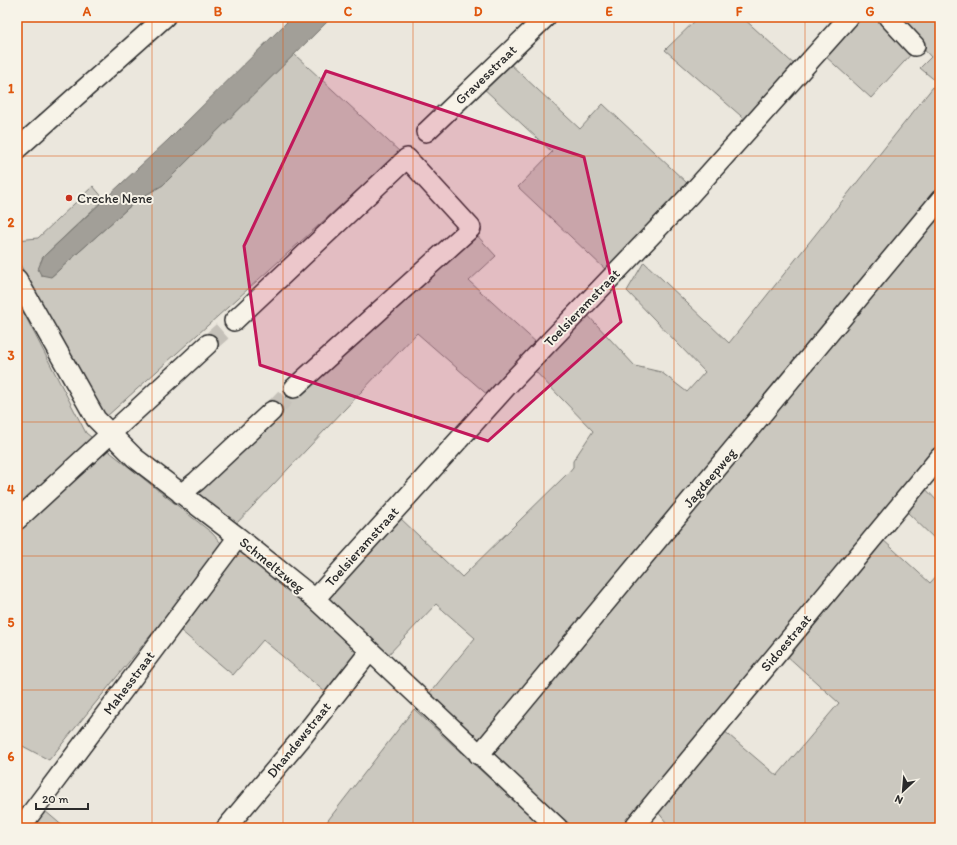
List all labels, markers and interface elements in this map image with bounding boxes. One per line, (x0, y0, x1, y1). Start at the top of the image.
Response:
text: A (82, 4, 92, 19)
text: B (214, 4, 223, 19)
text: C (344, 4, 353, 19)
text: D (474, 4, 483, 19)
text: E (605, 4, 613, 19)
text: F (736, 4, 743, 19)
text: G (866, 4, 875, 19)
street label: Gravesstraat (452, 42, 520, 108)
text: 1 (8, 81, 14, 96)
place label: Creche Nene (77, 190, 153, 207)
marker: Creche Nene (64, 193, 74, 203)
text: 2 (8, 215, 15, 230)
street label: Toelsieramstraat (541, 265, 623, 351)
text: 3 (7, 348, 15, 363)
street label: Jagdeepweg (680, 444, 740, 511)
text: 4 (7, 482, 15, 497)
street label: Toelsieramstraat (322, 503, 402, 591)
street label: Schmeltzweg (236, 534, 309, 597)
street label: Sidoestraat (757, 611, 815, 675)
text: 5 (8, 615, 15, 630)
street label: Mahesstraat (100, 648, 158, 718)
street label: Dhandewstraat (263, 699, 335, 781)
text: 6 (8, 749, 15, 764)
north arrow (883, 771, 923, 811)
scale bar (36, 785, 88, 811)
text: 20 m (42, 792, 69, 806)
text: N (893, 792, 905, 807)

